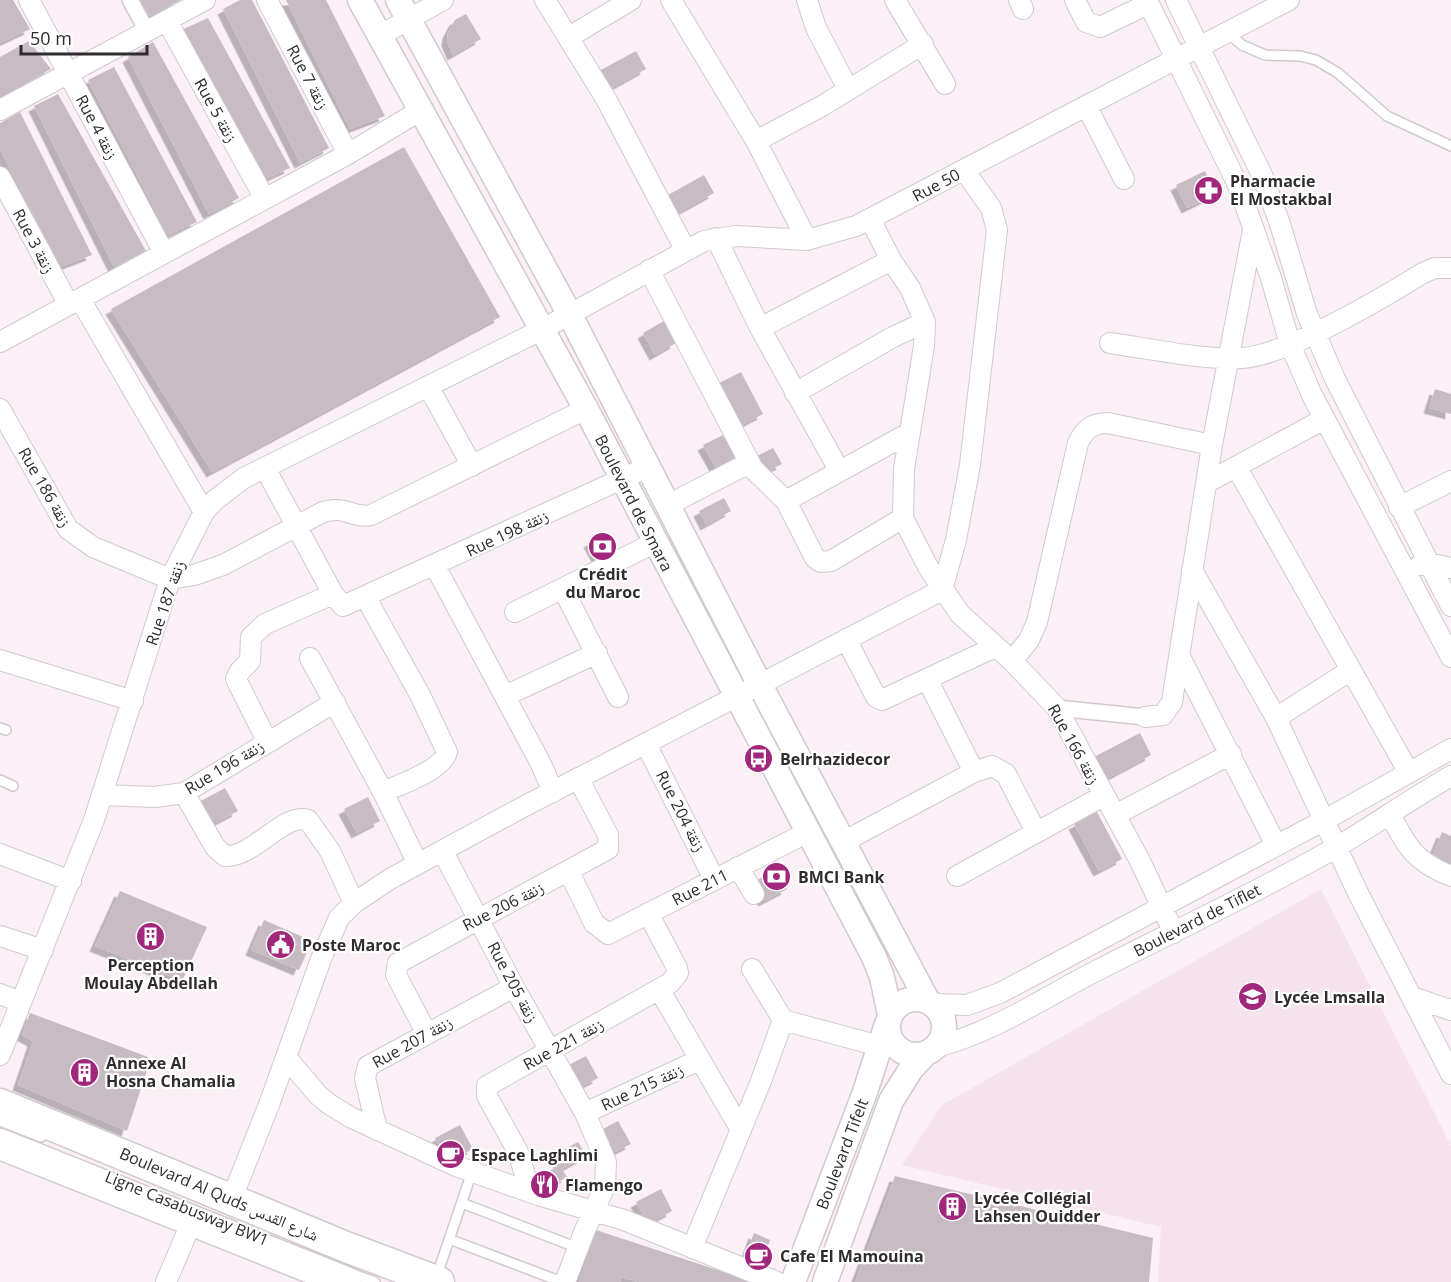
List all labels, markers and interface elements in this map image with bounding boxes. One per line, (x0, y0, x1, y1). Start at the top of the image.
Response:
scale bar (21, 18, 147, 56)
text: 50 m (30, 26, 72, 50)
street label: Rue 7 زنقة (282, 41, 334, 113)
street label: Rue 5 زنقة (189, 74, 243, 146)
street label: Rue 4 زنقة (71, 91, 123, 163)
street label: Rue 50 (908, 163, 964, 207)
place label: Pharmacie El Mostakbal (1230, 170, 1332, 210)
pharmacy icon: Pharmacie El Mostakbal (1193, 174, 1225, 206)
street label: Rue 3 زنقة (8, 205, 60, 277)
street label: Boulevard de Smara (590, 431, 678, 575)
street label: Rue 186 زنقة (13, 443, 77, 531)
street label: Rue 198 زنقة (462, 504, 552, 562)
bank icon: Crédit du Maroc (587, 530, 619, 562)
street label: Rue 187 زنقة (140, 558, 190, 648)
place label: Crédit du Maroc (566, 563, 640, 603)
street label: Rue 166 زنقة (1043, 700, 1105, 788)
street label: Rue 196 زنقة (180, 735, 268, 799)
bus stop icon: Belrhazidecor (743, 743, 775, 775)
place label: Belrhazidecor (780, 748, 890, 770)
street label: Rue 204 زنقة (651, 767, 711, 855)
bank icon: BMCI Bank (761, 861, 793, 893)
street label: Rue 211 (668, 864, 732, 910)
place label: BMCI Bank (798, 866, 884, 888)
street label: Rue 206 زنقة (459, 876, 547, 936)
street label: Boulevard de Tiflet (1130, 878, 1265, 962)
building icon: Perception Moulay Abdellah (135, 921, 167, 953)
public building icon: Poste Maroc (265, 929, 297, 961)
place label: Poste Maroc (302, 934, 401, 956)
street label: Rue 205 زنقة (483, 938, 543, 1026)
place label: Perception Moulay Abdellah (84, 954, 218, 994)
school or university icon: Lycée Lmsalla (1237, 981, 1269, 1013)
place label: Lycée Lmsalla (1274, 986, 1385, 1008)
street label: Rue 207 زنقة (368, 1011, 456, 1073)
street label: Rue 221 زنقة (519, 1013, 607, 1075)
place label: Annexe Al Hosna Chamalia (106, 1052, 236, 1092)
building icon: Annexe Al Hosna Chamalia (69, 1056, 101, 1088)
street label: Rue 215 زنقة (597, 1058, 687, 1116)
street label: Boulevard Tifelt (811, 1095, 873, 1213)
cafe icon: Espace Laghlimi (434, 1139, 466, 1171)
street label: Boulevard Al Quds شارع القدس (116, 1142, 322, 1246)
place label: Espace Laghlimi (471, 1144, 598, 1166)
street label: Ligne Casabusway BW1 (102, 1165, 272, 1251)
restaurant icon: Flamengo (528, 1169, 560, 1201)
place label: Flamengo (565, 1174, 643, 1196)
place label: Lycée Collégial Lahsen Ouidder (974, 1187, 1100, 1227)
building icon: Lycée Collégial Lahsen Ouidder (937, 1191, 969, 1223)
cafe icon: Cafe El Mamouina (743, 1240, 775, 1272)
place label: Cafe El Mamouina (780, 1245, 924, 1267)

